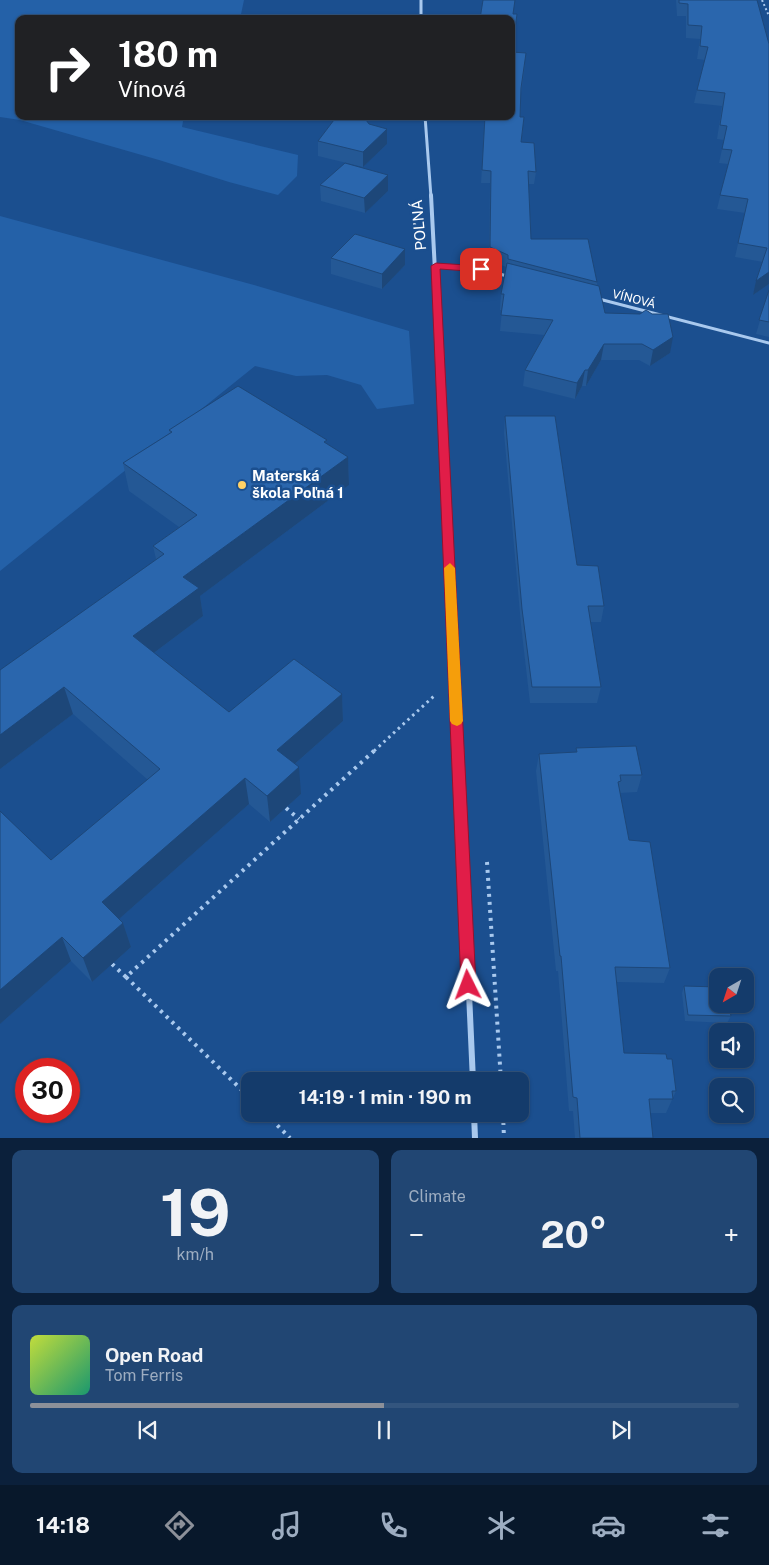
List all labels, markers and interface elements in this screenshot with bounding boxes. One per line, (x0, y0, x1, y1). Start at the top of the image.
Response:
text: 180 m (118, 34, 218, 75)
icon: right (35, 35, 100, 100)
text: Vínová (118, 76, 186, 102)
street label: POĽNÁ (408, 198, 429, 251)
pin (460, 248, 502, 290)
icon: arrive (467, 255, 495, 283)
street label: VÍNOVÁ (611, 287, 658, 311)
place label: Materská škola Poľná 1 (252, 467, 344, 501)
marker: Materská škola Poľná 1 (236, 479, 248, 491)
position arrow (441, 958, 493, 1010)
north arrow (709, 968, 754, 1012)
map controls (709, 968, 754, 1123)
button: sound (709, 1023, 754, 1068)
speed limit sign: 30 (15, 1058, 80, 1123)
button: search (709, 1078, 754, 1123)
text: 14:19 · 1 min · 190 m (298, 1086, 472, 1108)
text: 19 (160, 1174, 231, 1251)
text: Climate (409, 1187, 466, 1206)
text: 20° (540, 1212, 607, 1257)
text: − (409, 1218, 424, 1251)
text: + (723, 1218, 739, 1251)
text: km/h (176, 1245, 214, 1264)
text: Open Road (105, 1344, 203, 1366)
text: Tom Ferris (105, 1366, 183, 1385)
icon: previous (134, 1416, 162, 1444)
icon: pause (370, 1416, 398, 1444)
icon: next (607, 1416, 635, 1444)
icon: directions (162, 1508, 197, 1543)
icon: music (269, 1508, 304, 1543)
icon: phone (376, 1508, 411, 1543)
icon: climate (484, 1508, 519, 1543)
icon: car (591, 1508, 626, 1543)
icon: filters (698, 1508, 733, 1543)
text: 14:18 (36, 1512, 90, 1538)

